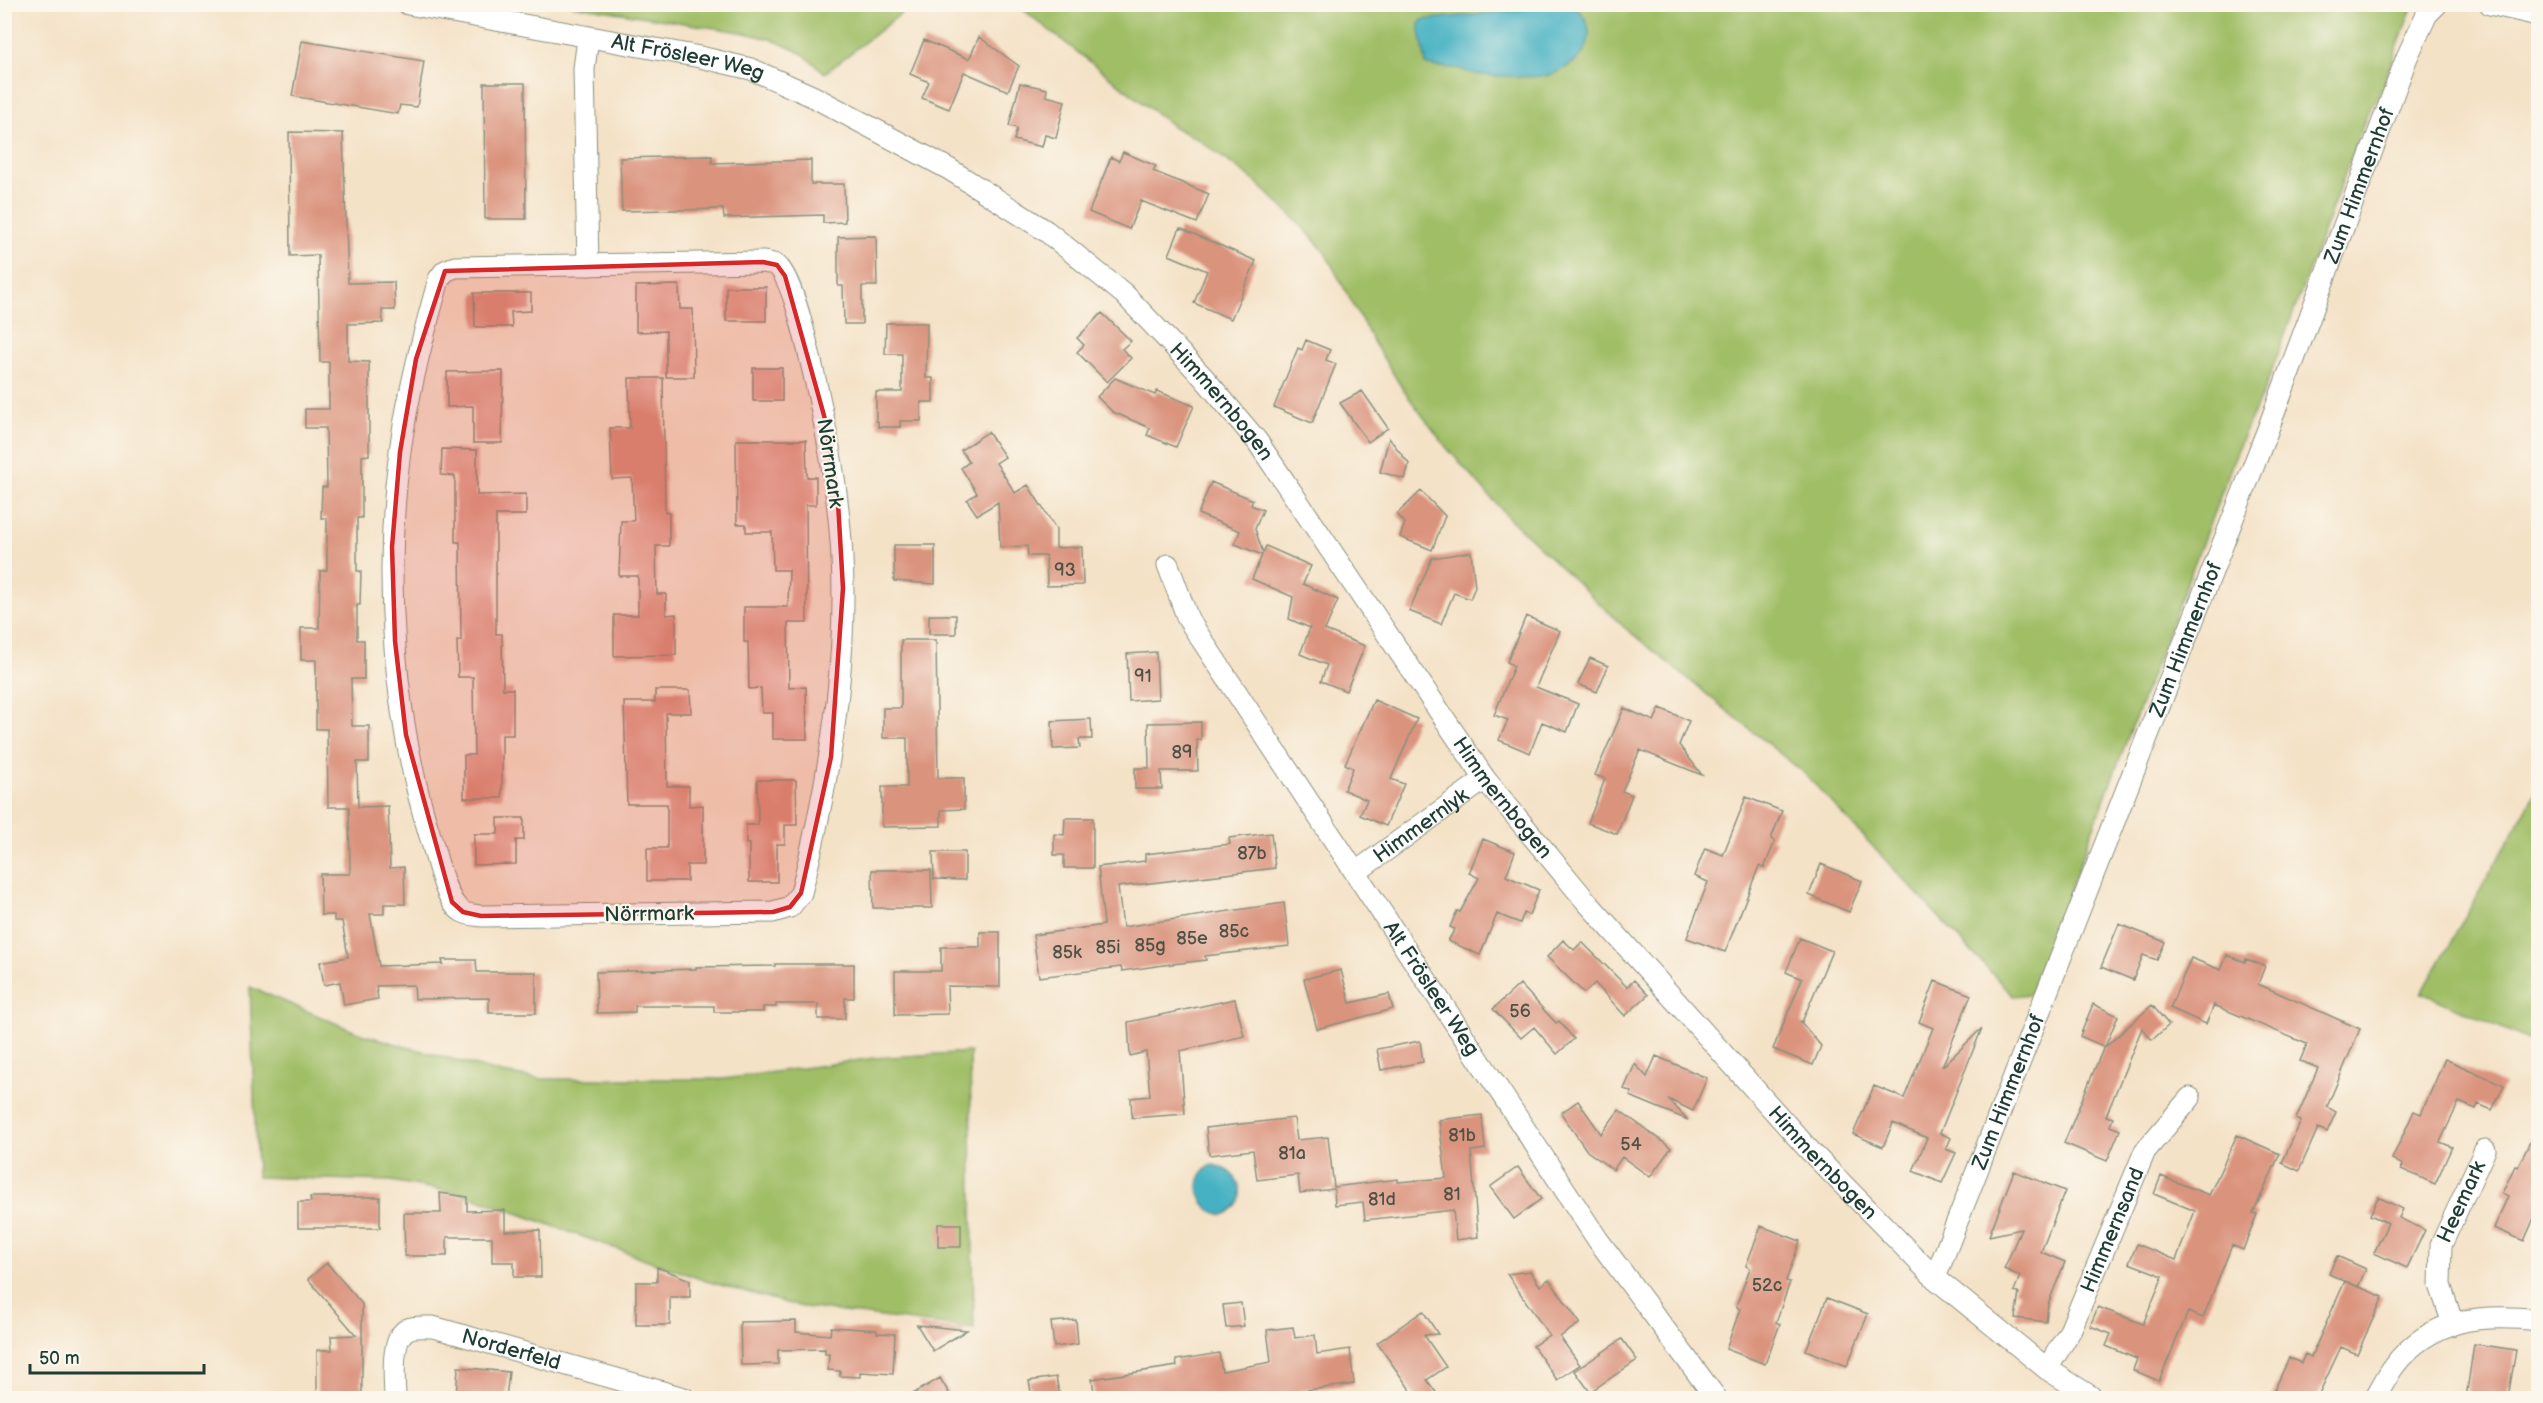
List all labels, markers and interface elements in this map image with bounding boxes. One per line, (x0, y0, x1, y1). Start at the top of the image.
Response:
street label: Alt Frösleer Weg (609, 29, 769, 86)
street label: Zum Himmernhof (2318, 104, 2400, 268)
street label: Himmernbogen (1164, 337, 1279, 465)
street label: Nörrmark (811, 417, 849, 510)
street label: Zum Himmernhof (2144, 558, 2227, 721)
house number: 93 (1054, 560, 1076, 581)
house number: 91 (1134, 666, 1152, 687)
street label: Himmernbogen (1448, 732, 1558, 863)
house number: 89 (1172, 742, 1192, 763)
street label: Himmernlyk (1368, 782, 1474, 868)
house number: 87b (1237, 843, 1267, 864)
street label: Nörrmark (604, 901, 695, 927)
street label: Alt Frösleer Weg (1378, 916, 1485, 1060)
house number: 85c (1219, 921, 1249, 942)
house number: 85e (1176, 928, 1208, 949)
house number: 85g (1134, 935, 1166, 956)
house number: 85i (1095, 937, 1121, 958)
house number: 85k (1052, 942, 1082, 963)
house number: 56 (1509, 1001, 1531, 1022)
street label: Zum Himmernhof (1966, 1010, 2050, 1174)
street label: Himmernbogen (1763, 1101, 1883, 1225)
house number: 81b (1448, 1125, 1476, 1146)
house number: 54 (1620, 1134, 1642, 1155)
house number: 81a (1278, 1143, 1306, 1164)
street label: Heemark (2431, 1156, 2491, 1246)
street label: Himmernsand (2075, 1164, 2149, 1296)
house number: 81 (1443, 1184, 1461, 1205)
house number: 81d (1368, 1189, 1396, 1210)
house number: 52c (1752, 1275, 1782, 1296)
street label: Norderfeld (459, 1323, 564, 1375)
scale bar (30, 1337, 204, 1375)
text: 50 m (39, 1348, 80, 1369)

